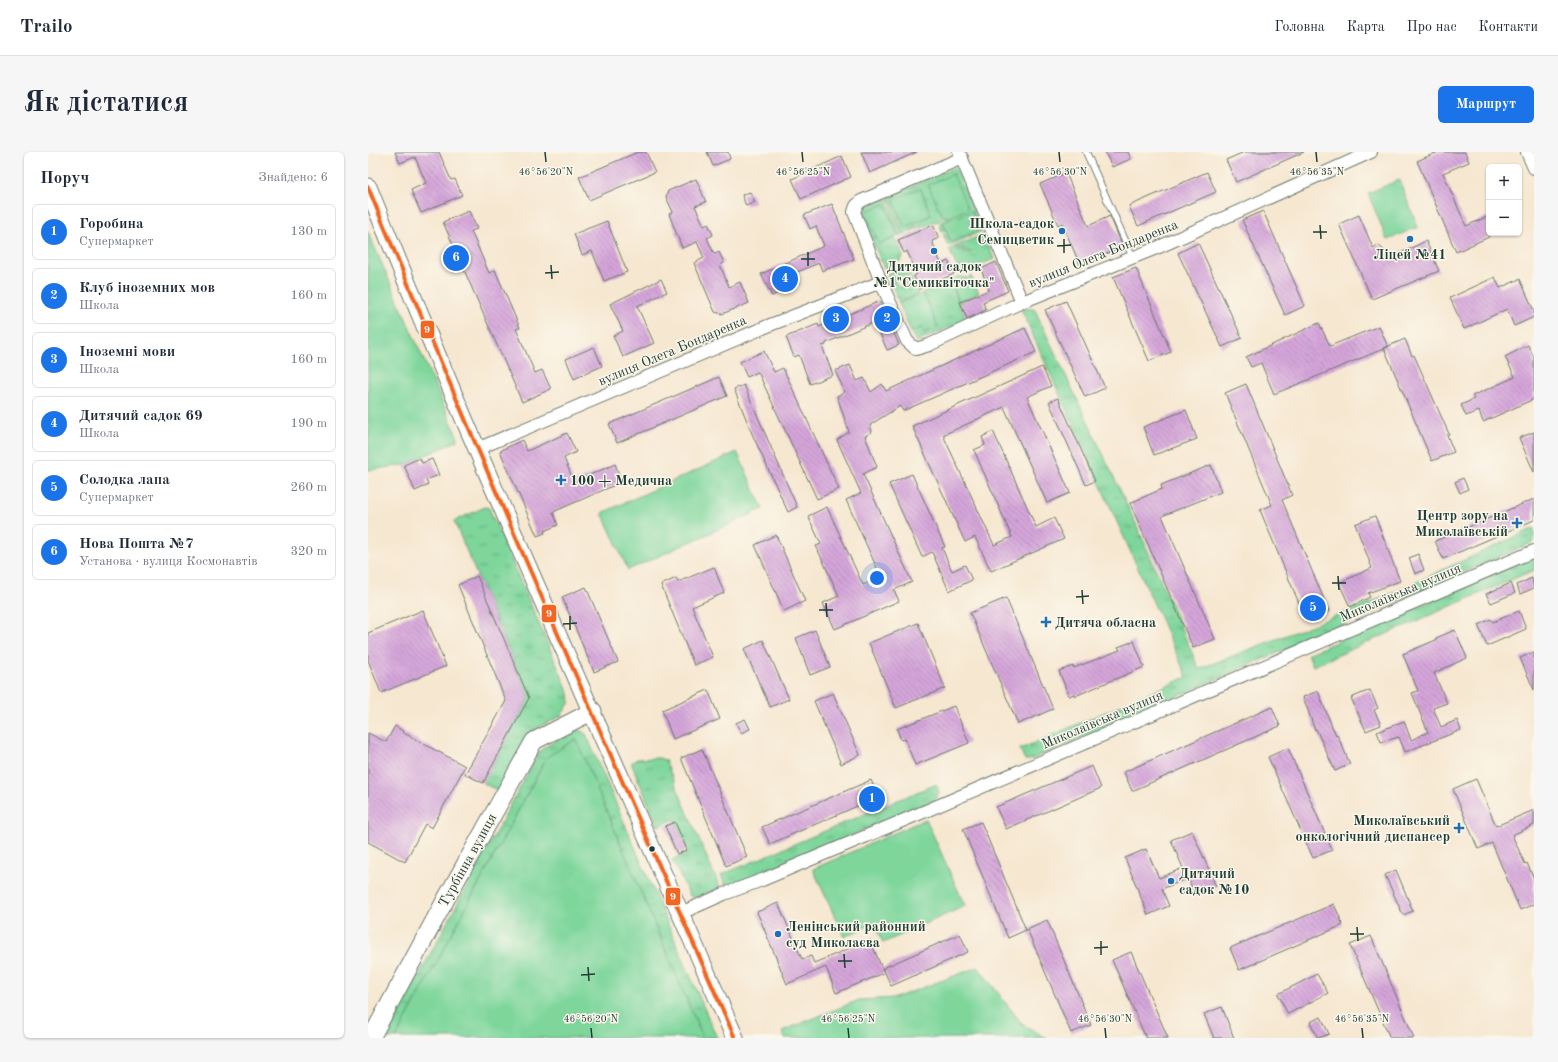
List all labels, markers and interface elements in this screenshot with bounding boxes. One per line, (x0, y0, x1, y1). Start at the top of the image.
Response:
text: Trailo (20, 18, 73, 37)
text: Головна (1274, 20, 1325, 34)
text: Карта (1347, 20, 1385, 34)
text: Про нас (1407, 20, 1457, 34)
text: Контакти (1479, 20, 1538, 34)
button: Маршрут (1438, 86, 1534, 123)
text: Як дістатися (24, 90, 188, 118)
map controls (1486, 164, 1522, 236)
button: + (1486, 164, 1522, 200)
text: 46°56'20"N (519, 167, 574, 177)
text: 46°56'25"N (776, 167, 831, 177)
text: 46°56'30"N (1033, 167, 1088, 177)
text: 46°56'35"N (1290, 167, 1345, 177)
text: Поруч (40, 170, 89, 187)
text: Знайдено: 6 (259, 171, 328, 184)
button: − (1486, 200, 1522, 236)
text: Горобина (79, 217, 144, 232)
place label: Школа-садок Семицветик (969, 217, 1055, 247)
street label: вулиця Олега Бондаренка (1027, 217, 1180, 290)
text: 1 (50, 225, 58, 238)
text: 130 m (290, 225, 327, 238)
marker: Школа-садок Семицветик (1057, 226, 1067, 236)
marker: Ліцей №41 (1405, 234, 1415, 244)
text: Супермаркет (79, 235, 154, 248)
pin: 6 (443, 243, 469, 273)
marker: Дитячий садок №1"Семиквіточка" (929, 246, 939, 256)
place label: Ліцей №41 (1374, 248, 1446, 262)
place label: Дитячий садок №1"Семиквіточка" (873, 260, 995, 290)
pin: 4 (772, 264, 798, 294)
text: Клуб іноземних мов (79, 281, 215, 296)
text: 2 (50, 289, 58, 302)
text: 160 m (290, 289, 327, 302)
text: Школа (79, 299, 119, 312)
pin: 3 (823, 304, 849, 334)
pin: 2 (874, 304, 900, 334)
street label: вулиця Олега Бондаренка (596, 313, 749, 389)
line badge: 9 (420, 320, 435, 339)
text: 9 (424, 325, 430, 336)
text: Іноземні мови (79, 345, 175, 360)
text: 3 (50, 353, 58, 366)
text: 160 m (290, 353, 327, 366)
text: Школа (79, 363, 119, 376)
text: Дитячий садок 69 (79, 409, 203, 424)
text: 4 (50, 417, 58, 430)
text: 190 m (290, 417, 327, 430)
text: Школа (79, 427, 119, 440)
text: Солодка лапа (79, 473, 170, 488)
marker: 100 + Медична (555, 474, 567, 486)
place label: 100 + Медична (570, 474, 672, 488)
text: 5 (50, 481, 58, 494)
text: 260 m (290, 481, 327, 494)
text: Супермаркет (79, 491, 154, 504)
place label: Центр зору на Миколаївській (1415, 509, 1508, 539)
marker: Центр зору на Миколаївській (1511, 517, 1523, 529)
text: Нова Пошта №7 (79, 537, 194, 552)
text: 6 (50, 545, 58, 558)
text: 320 m (290, 545, 327, 558)
text: Установа · вулиця Космонавтів (79, 555, 257, 568)
street label: Миколаївська вулиця (1338, 561, 1463, 625)
your location (867, 568, 887, 588)
pin: 5 (1300, 593, 1326, 623)
line badge: 9 (541, 604, 557, 623)
text: 9 (546, 609, 552, 620)
marker: Дитяча обласна (1040, 616, 1052, 628)
place label: Дитяча обласна (1055, 616, 1156, 630)
street label: Миколаївська вулиця (1040, 688, 1165, 752)
pin: 1 (859, 784, 885, 814)
street label: Турбінна вулиця (436, 811, 499, 910)
place label: Миколаївський онкологічний диспансер (1296, 814, 1450, 844)
marker: Миколаївський онкологічний диспансер (1453, 822, 1465, 834)
unlabelled marker (647, 844, 657, 854)
place label: Дитячий садок №10 (1179, 867, 1249, 897)
marker: Дитячий садок №10 (1166, 876, 1176, 886)
line badge: 9 (665, 887, 681, 906)
text: 9 (670, 892, 676, 903)
place label: Ленінський районний суд Миколаєва (786, 920, 926, 950)
marker: Ленінський районний суд Миколаєва (773, 929, 783, 939)
text: 46°56'20"N (564, 1014, 619, 1024)
text: 46°56'25"N (821, 1014, 876, 1024)
text: 46°56'30"N (1078, 1014, 1133, 1024)
text: 46°56'35"N (1335, 1014, 1390, 1024)

